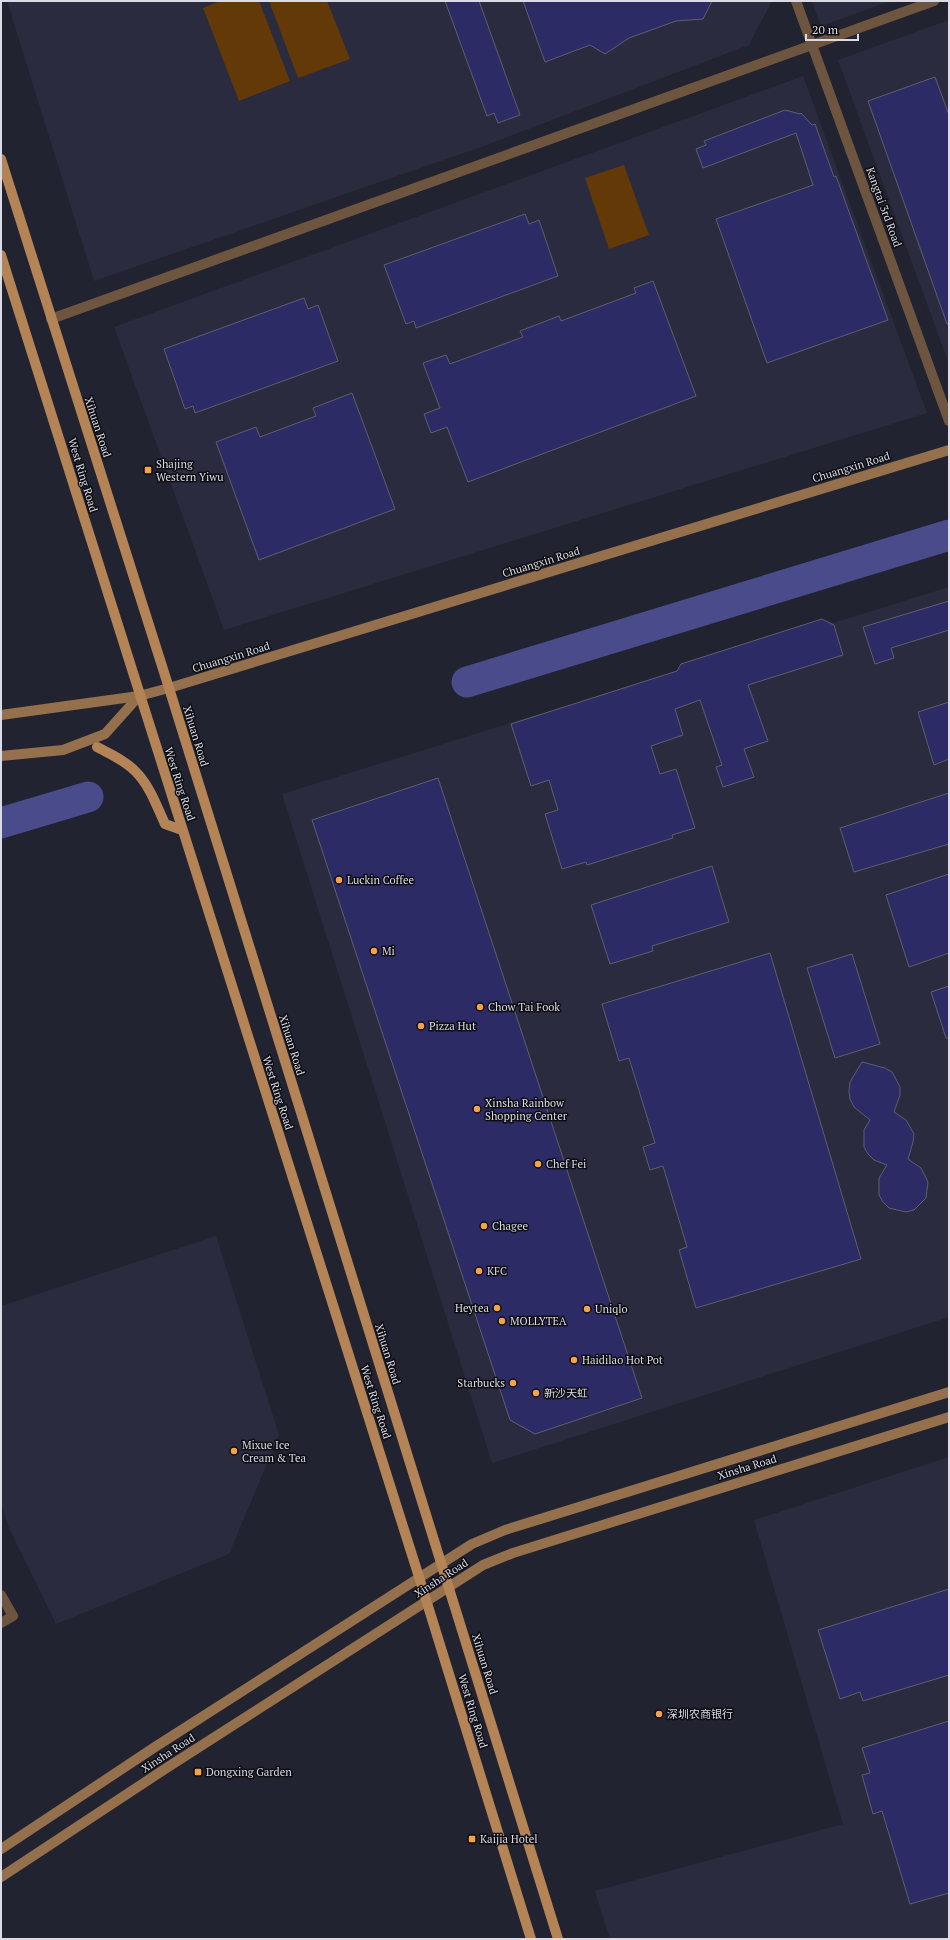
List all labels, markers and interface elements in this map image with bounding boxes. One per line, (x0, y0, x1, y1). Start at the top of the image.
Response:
scale bar (806, 16, 858, 42)
text: 20 m (812, 22, 839, 37)
street label: Kangtai 3rd Road (863, 165, 905, 249)
street label: Xihuan Road (82, 395, 114, 459)
street label: West Ring Road (65, 436, 101, 514)
street label: Chuangxin Road (810, 449, 892, 485)
place label: Shajing Western Yiwu (156, 457, 224, 484)
marker: Shajing Western Yiwu (143, 465, 153, 475)
street label: Chuangxin Road (500, 544, 582, 580)
street label: Chuangxin Road (190, 639, 272, 675)
street label: Xihuan Road (180, 704, 212, 768)
street label: West Ring Road (162, 745, 198, 823)
place label: Luckin Coffee (347, 873, 414, 887)
marker: Luckin Coffee (334, 875, 344, 885)
place label: Mi (382, 944, 395, 958)
marker: Mi (369, 946, 379, 956)
place label: Chow Tai Fook (488, 1000, 560, 1014)
marker: Chow Tai Fook (475, 1002, 485, 1012)
street label: Xihuan Road (276, 1013, 308, 1077)
place label: Pizza Hut (429, 1019, 476, 1033)
marker: Pizza Hut (416, 1021, 426, 1031)
street label: West Ring Road (260, 1054, 296, 1132)
place label: Xinsha Rainbow Shopping Center (485, 1096, 568, 1123)
marker: Xinsha Rainbow Shopping Center (472, 1104, 482, 1114)
place label: Chef Fei (546, 1157, 586, 1171)
marker: Chef Fei (533, 1159, 543, 1169)
place label: Chagee (492, 1219, 528, 1233)
marker: Chagee (479, 1221, 489, 1231)
place label: KFC (487, 1264, 507, 1278)
marker: KFC (474, 1266, 484, 1276)
place label: Heytea (455, 1301, 489, 1315)
place label: Uniqlo (595, 1302, 628, 1316)
marker: Heytea (492, 1303, 502, 1313)
marker: Uniqlo (582, 1304, 592, 1314)
place label: MOLLYTEA (510, 1314, 567, 1328)
marker: MOLLYTEA (497, 1316, 507, 1326)
street label: Xihuan Road (372, 1322, 404, 1386)
place label: Haidilao Hot Pot (582, 1353, 663, 1367)
marker: Haidilao Hot Pot (569, 1355, 579, 1365)
street label: West Ring Road (358, 1363, 394, 1441)
place label: Starbucks (457, 1376, 505, 1390)
marker: Starbucks (508, 1378, 518, 1388)
place label: 新沙天虹 (544, 1386, 588, 1400)
marker: 新沙天虹 (531, 1388, 541, 1398)
place label: Mixue Ice Cream & Tea (242, 1438, 306, 1465)
marker: Mixue Ice Cream & Tea (229, 1446, 239, 1456)
street label: Xinsha Road (716, 1451, 778, 1483)
street label: Xinsha Road (412, 1555, 470, 1601)
street label: Xihuan Road (469, 1632, 501, 1696)
street label: West Ring Road (455, 1672, 491, 1750)
place label: 深圳农商银行 (667, 1707, 733, 1721)
marker: 深圳农商银行 (654, 1709, 664, 1719)
street label: Xinsha Road (139, 1730, 197, 1776)
place label: Dongxing Garden (206, 1765, 292, 1779)
marker: Dongxing Garden (193, 1767, 203, 1777)
place label: Kaijia Hotel (480, 1832, 538, 1846)
marker: Kaijia Hotel (467, 1834, 477, 1844)

